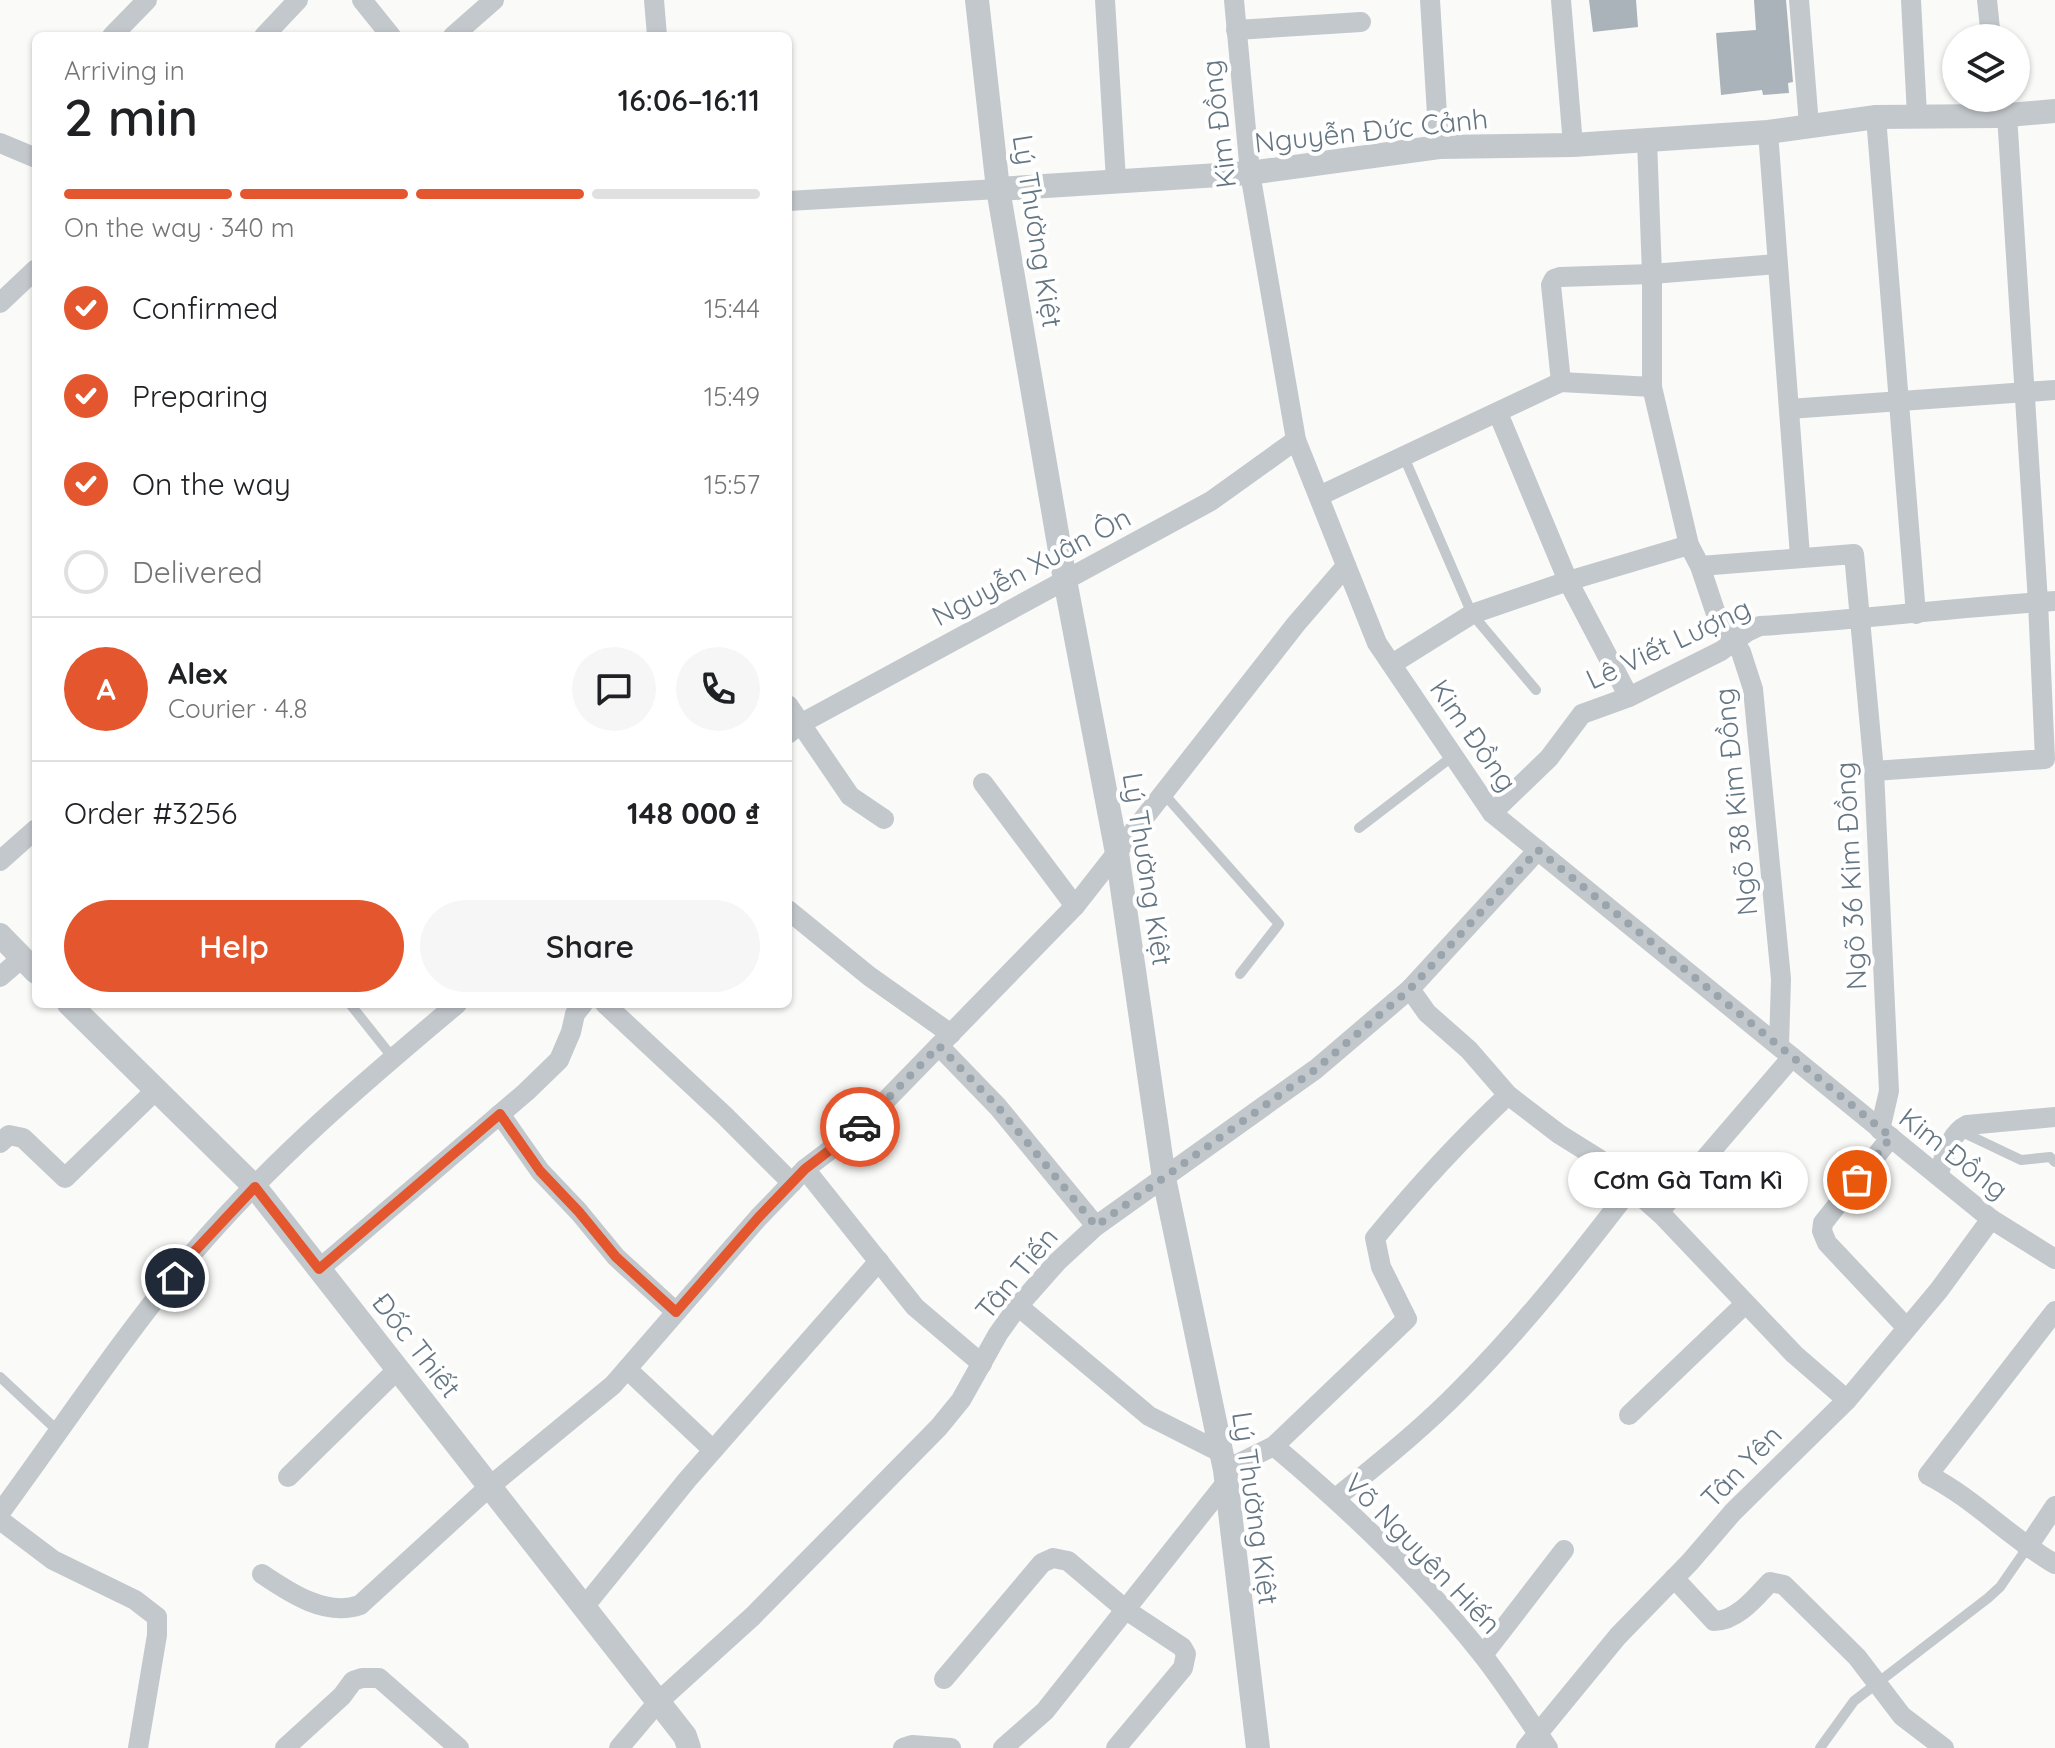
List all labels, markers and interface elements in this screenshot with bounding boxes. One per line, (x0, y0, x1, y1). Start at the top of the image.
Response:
map controls (1942, 24, 2030, 112)
button: layers (1942, 24, 2030, 112)
text: Arriving in (64, 54, 185, 87)
street label: Kim Đồng (1193, 58, 1243, 190)
text: 16:06–16:11 (618, 81, 760, 119)
text: 2 min (64, 84, 198, 149)
street label: Nguyễn Đức Cảnh (1253, 100, 1489, 160)
street label: Lý Thường Kiệt (1005, 132, 1071, 330)
text: On the way · 340 m (64, 211, 294, 244)
icon: check (64, 286, 108, 330)
text: Confirmed (132, 289, 278, 327)
text: 15:44 (704, 292, 760, 325)
icon: check (64, 374, 108, 418)
text: Preparing (132, 377, 268, 415)
text: 15:49 (704, 380, 760, 413)
icon: check (64, 462, 108, 506)
text: On the way (132, 465, 291, 503)
text: 15:57 (704, 468, 760, 501)
street label: Nguyễn Xuân Ôn (926, 499, 1136, 633)
text: Delivered (132, 553, 263, 591)
street label: Lê Viết Lượng (1580, 590, 1756, 696)
button: chat (572, 647, 656, 731)
button: phone (676, 647, 760, 731)
text: Alex (168, 654, 227, 692)
text: A (96, 670, 116, 708)
street label: Kim Đồng (1423, 672, 1525, 798)
street label: Ngõ 38 Kim Đồng (1706, 686, 1764, 918)
text: Courier · 4.8 (168, 692, 307, 725)
street label: Ngõ 36 Kim Đồng (1827, 761, 1873, 991)
street label: Lý Thường Kiệt (1115, 770, 1181, 968)
text: Order #3256 (64, 794, 237, 832)
text: 148 000 ₫ (627, 794, 760, 832)
button: Help (64, 900, 404, 992)
button: Share (420, 900, 760, 992)
courier (820, 1087, 900, 1167)
street label: Kim Đồng (1892, 1100, 2016, 1206)
icon: car (838, 1105, 882, 1149)
pin (1823, 1146, 1891, 1214)
callout: Cơm Gà Tam Kì (1569, 1152, 1809, 1208)
icon: bag (1835, 1158, 1879, 1202)
text: Cơm Gà Tam Kì (1593, 1163, 1783, 1196)
street label: Tân Tiến (967, 1220, 1065, 1326)
pin (141, 1244, 209, 1312)
icon: home (153, 1256, 197, 1300)
street label: Đốc Thiết (365, 1286, 469, 1404)
street label: Lý Thường Kiệt (1225, 1409, 1287, 1607)
street label: Tân Yên (1693, 1417, 1789, 1515)
street label: Võ Nguyên Hiến (1337, 1465, 1509, 1641)

